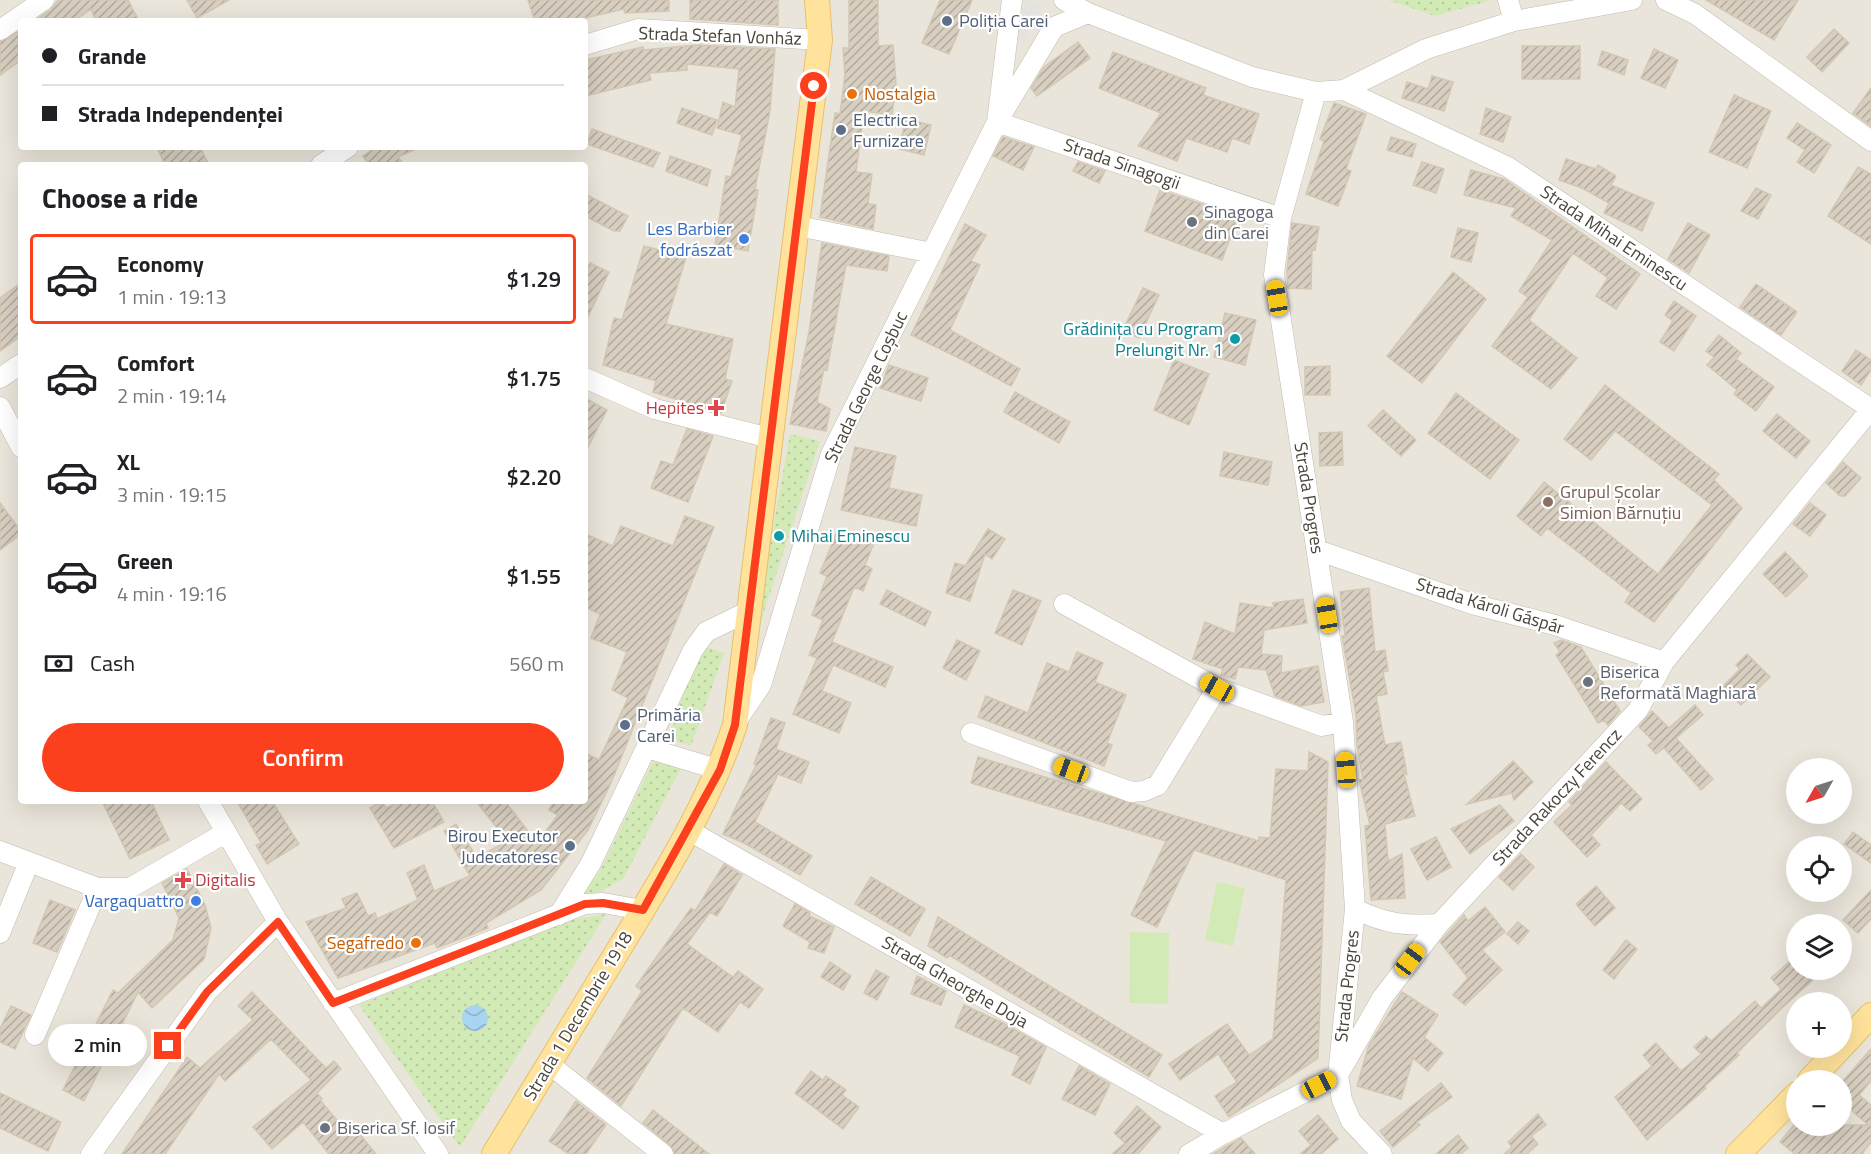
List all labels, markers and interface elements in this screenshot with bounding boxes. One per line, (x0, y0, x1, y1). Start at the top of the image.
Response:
place label: Poliția Carei (959, 7, 1048, 34)
marker: Poliția Carei (940, 14, 954, 28)
street label: Strada Stefan Vonház (638, 19, 802, 52)
text: Grande (78, 39, 146, 73)
route start (800, 72, 827, 99)
place label: Nostalgia (864, 80, 936, 107)
marker: Nostalgia (845, 87, 859, 101)
text: Strada Independenței (78, 97, 283, 131)
place label: Electrica Furnizare (853, 106, 924, 154)
marker: Electrica Furnizare (834, 123, 848, 137)
street label: Strada Sinagogii (1060, 131, 1184, 196)
text: Choose a ride (42, 177, 198, 218)
street label: Strada Mihai Eminescu (1535, 178, 1693, 297)
place label: Sinagoga din Carei (1204, 198, 1273, 246)
place label: Les Barbier fodrászat (647, 215, 733, 263)
marker: Sinagoga din Carei (1185, 215, 1199, 229)
marker: Les Barbier fodrászat (737, 232, 751, 246)
text: Economy (117, 247, 204, 281)
icon: car (45, 252, 99, 306)
text: $1.29 (506, 262, 561, 296)
car (1265, 279, 1289, 317)
text: 1 min · 19:13 (117, 281, 227, 312)
street label: Strada George Coșbuc (817, 306, 914, 467)
place label: Grădinița cu Program Prelungit Nr. 1 (1063, 315, 1223, 363)
marker: Grădinița cu Program Prelungit Nr. 1 (1228, 332, 1242, 346)
text: Comfort (117, 346, 195, 380)
icon: car (45, 351, 99, 405)
text: $1.75 (506, 361, 561, 395)
text: 2 min · 19:14 (117, 380, 227, 411)
place label: Hepites (646, 394, 704, 421)
marker: Hepites (709, 401, 723, 415)
street label: Strada Progres (1287, 440, 1332, 556)
text: XL (117, 445, 140, 479)
icon: car (45, 450, 99, 504)
text: $2.20 (506, 460, 561, 494)
place label: Grupul Școlar Simion Bărnuțiu (1560, 478, 1681, 526)
text: 3 min · 19:15 (117, 479, 227, 510)
marker: Grupul Școlar Simion Bărnuțiu (1541, 495, 1555, 509)
place label: Mihai Eminescu (791, 522, 910, 549)
marker: Mihai Eminescu (772, 529, 786, 543)
text: Green (117, 544, 173, 578)
icon: car (45, 549, 99, 603)
text: $1.55 (506, 559, 561, 593)
street label: Strada Károli Gáspár (1413, 570, 1568, 641)
text: 4 min · 19:16 (117, 578, 227, 609)
car (1315, 596, 1339, 634)
text: Cash (90, 646, 135, 680)
icon: cash (42, 647, 75, 680)
text: 560 m (509, 648, 564, 679)
place label: Biserica Reformată Maghiară (1600, 658, 1756, 706)
car (1197, 671, 1237, 705)
marker: Biserica Reformată Maghiară (1581, 675, 1595, 689)
place label: Primăria Carei (637, 701, 701, 749)
marker: Primăria Carei (618, 718, 632, 732)
street label: Strada Rakoczy Ferencz (1486, 722, 1628, 871)
button: Confirm (42, 723, 564, 792)
car (1336, 751, 1356, 789)
car (1051, 755, 1091, 785)
north arrow (1786, 758, 1852, 824)
map controls (1786, 758, 1852, 1136)
place label: Birou Executor Judecatoresc (447, 822, 558, 870)
button: locate (1786, 836, 1852, 902)
marker: Birou Executor Judecatoresc (563, 839, 577, 853)
place label: Digitalis (195, 866, 256, 893)
marker: Digitalis (176, 873, 190, 887)
place label: Vargaquattro (84, 887, 184, 914)
marker: Vargaquattro (189, 894, 203, 908)
button: layers (1786, 914, 1852, 980)
street label: Strada 1 Decembrie 1918 (516, 926, 639, 1106)
place label: Segafredo (327, 929, 404, 956)
street label: Strada Gheorghe Doja (877, 929, 1034, 1035)
street label: Strada Progres (1327, 929, 1366, 1043)
marker: Segafredo (409, 936, 423, 950)
car (1392, 940, 1428, 980)
button: + (1786, 992, 1852, 1058)
callout: 2 min (48, 1025, 147, 1067)
text: 2 min (73, 1029, 122, 1060)
route end (154, 1032, 181, 1059)
car (1299, 1069, 1339, 1101)
button: − (1786, 1070, 1852, 1136)
place label: Biserica Sf. Iosif (337, 1114, 455, 1141)
marker: Biserica Sf. Iosif (318, 1121, 332, 1135)

